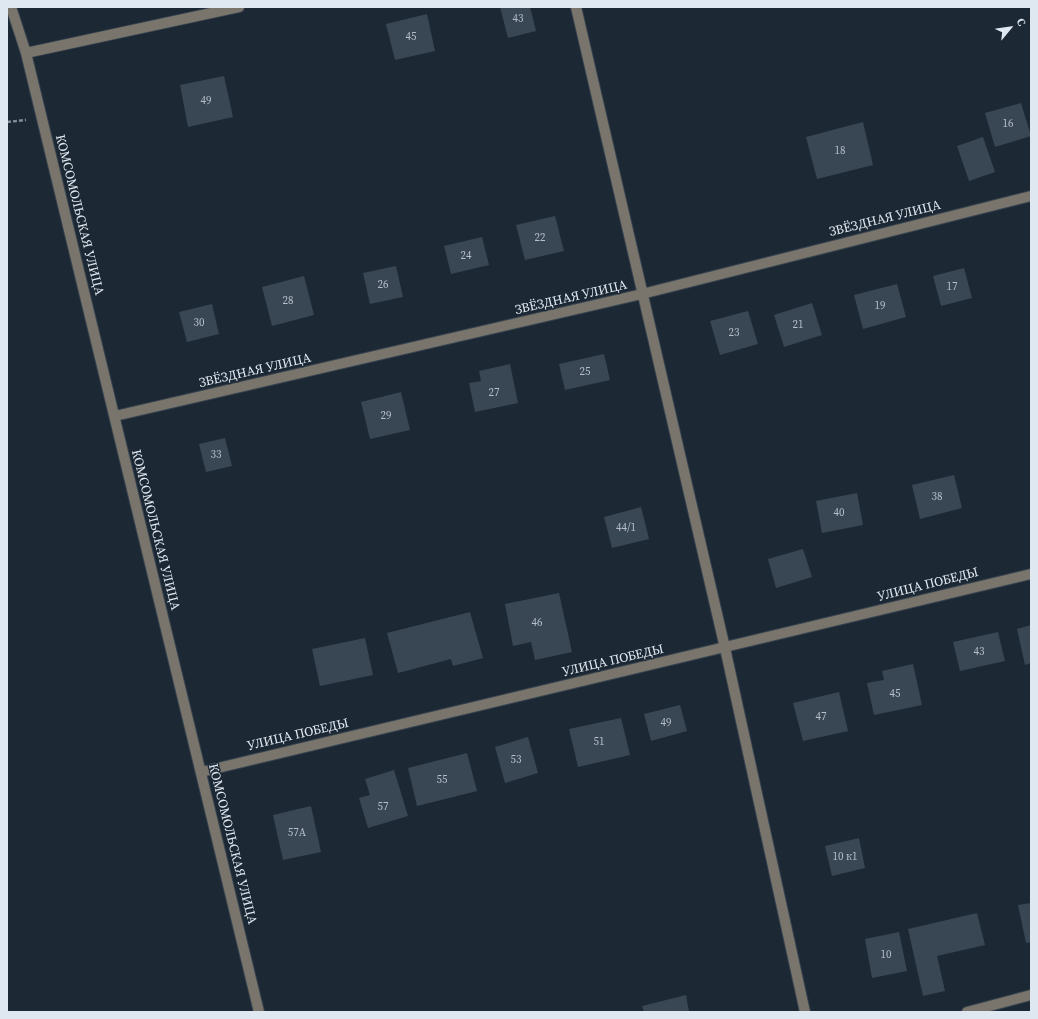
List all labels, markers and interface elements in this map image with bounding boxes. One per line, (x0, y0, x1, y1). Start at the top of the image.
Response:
north arrow (990, 8, 1030, 48)
house number: 43 (513, 12, 523, 26)
text: С (1013, 15, 1029, 29)
house number: 45 (406, 30, 416, 44)
house number: 49 (201, 94, 211, 108)
house number: 16 (1003, 117, 1013, 131)
street label: КОМСОМОЛЬСКАЯ УЛИЦА (51, 133, 107, 297)
house number: 18 (835, 144, 845, 158)
street label: ЗВЁЗДНАЯ УЛИЦА (828, 198, 942, 240)
house number: 22 (535, 231, 545, 245)
house number: 24 (461, 249, 471, 263)
house number: 26 (378, 278, 388, 292)
street label: ЗВЁЗДНАЯ УЛИЦА (513, 278, 629, 318)
house number: 17 (947, 280, 957, 294)
house number: 28 (283, 294, 293, 308)
house number: 19 (875, 299, 885, 313)
house number: 30 (194, 316, 204, 330)
house number: 21 (793, 318, 803, 332)
house number: 23 (729, 326, 739, 340)
street label: ЗВЁЗДНАЯ УЛИЦА (197, 351, 313, 391)
house number: 25 (580, 365, 590, 379)
house number: 27 (489, 386, 499, 400)
house number: 29 (381, 409, 391, 423)
street label: КОМСОМОЛЬСКАЯ УЛИЦА (127, 448, 183, 612)
house number: 33 (211, 448, 221, 462)
house number: 38 (932, 490, 942, 504)
house number: 40 (834, 506, 844, 520)
house number: 44/1 (616, 521, 636, 535)
street label: УЛИЦА ПОБЕДЫ (876, 565, 980, 605)
house number: 46 (532, 616, 542, 630)
street label: УЛИЦА ПОБЕДЫ (561, 642, 665, 680)
house number: 43 (974, 645, 984, 659)
house number: 45 (890, 687, 900, 701)
house number: 47 (816, 710, 826, 724)
street label: УЛИЦА ПОБЕДЫ (246, 716, 350, 754)
house number: 49 (661, 716, 671, 730)
house number: 51 (594, 735, 604, 749)
house number: 53 (511, 753, 521, 767)
street label: КОМСОМОЛЬСКАЯ УЛИЦА (204, 762, 260, 926)
house number: 55 (437, 773, 447, 787)
house number: 57 (378, 800, 388, 814)
house number: 57А (288, 826, 306, 840)
house number: 10 к1 (832, 850, 858, 864)
house number: 10 (881, 948, 891, 962)

